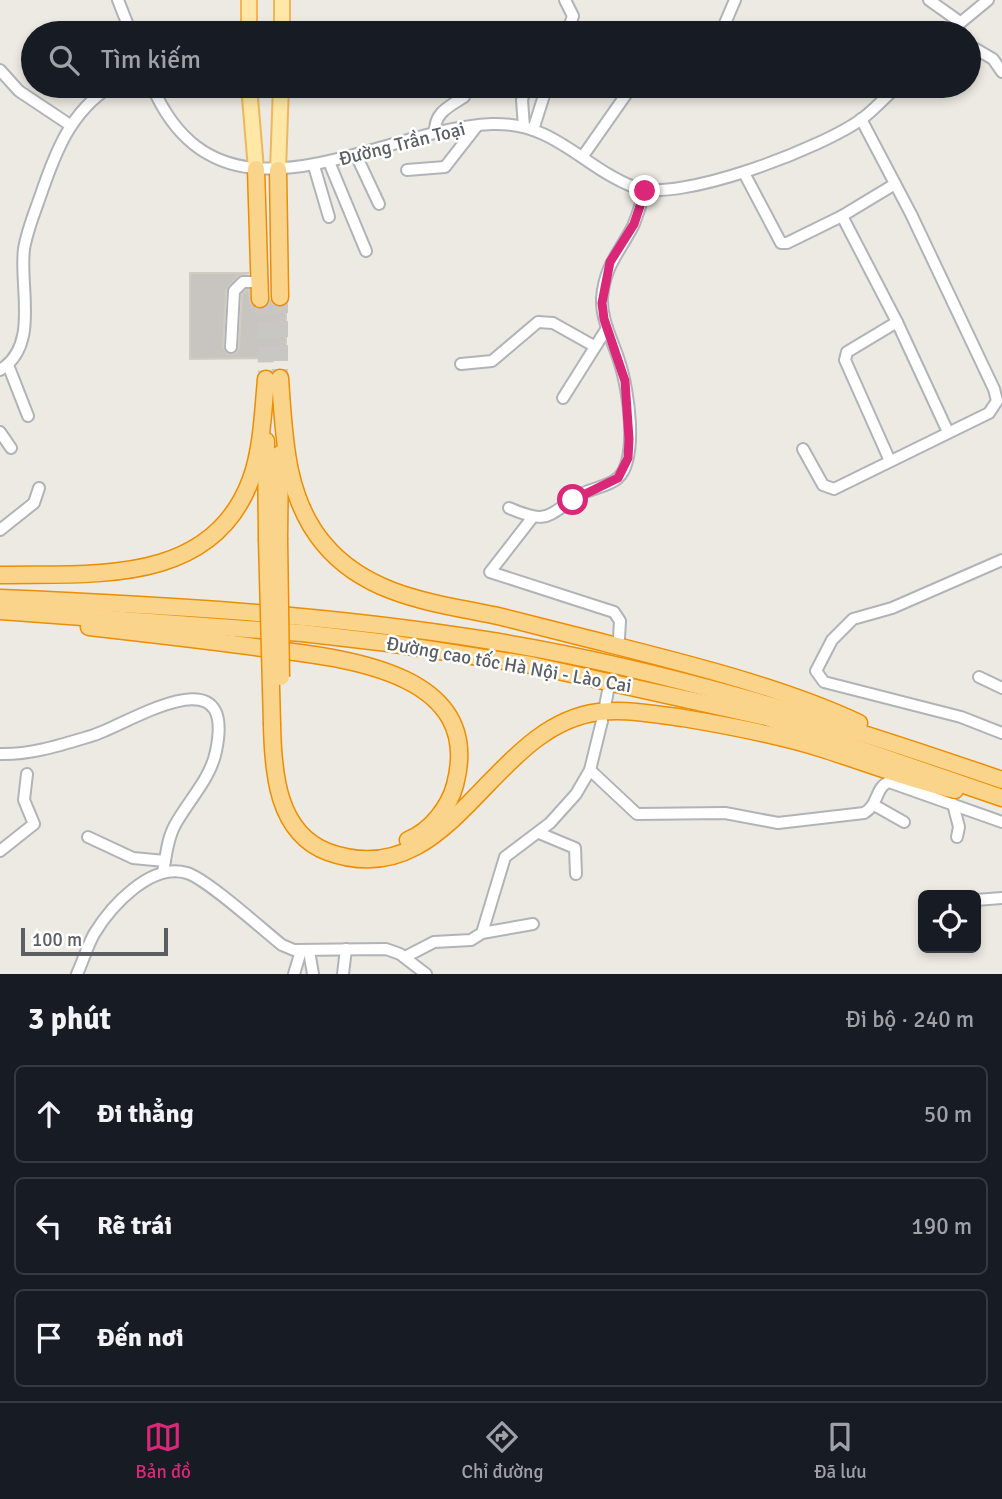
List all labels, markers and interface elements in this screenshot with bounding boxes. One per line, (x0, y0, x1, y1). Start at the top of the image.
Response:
search box (21, 21, 981, 98)
icon: search (45, 41, 83, 79)
text: Tìm kiếm (101, 44, 201, 76)
street label: Đường Trần Toại (336, 117, 468, 171)
route end (629, 175, 660, 206)
route start (557, 484, 588, 515)
street label: Đường cao tốc Hà Nội - Lào Cai (384, 632, 634, 698)
map controls (918, 890, 981, 953)
button: locate (918, 890, 981, 953)
scale bar (21, 925, 168, 957)
text: 100 m (32, 928, 82, 952)
text: 3 phút (28, 1001, 111, 1038)
text: Đi bộ · 240 m (846, 1005, 974, 1034)
icon: ahead (30, 1095, 68, 1133)
text: Đi thẳng (97, 1098, 194, 1130)
text: 50 m (924, 1100, 972, 1129)
icon: left (30, 1207, 68, 1245)
text: Rẽ trái (97, 1210, 172, 1242)
text: 190 m (911, 1212, 972, 1241)
icon: arrive (30, 1319, 68, 1357)
text: Đến nơi (97, 1322, 184, 1354)
tab: Bản đồ (135, 1418, 191, 1484)
tab: Chỉ đường (461, 1418, 543, 1484)
tab: Đã lưu (814, 1418, 867, 1484)

